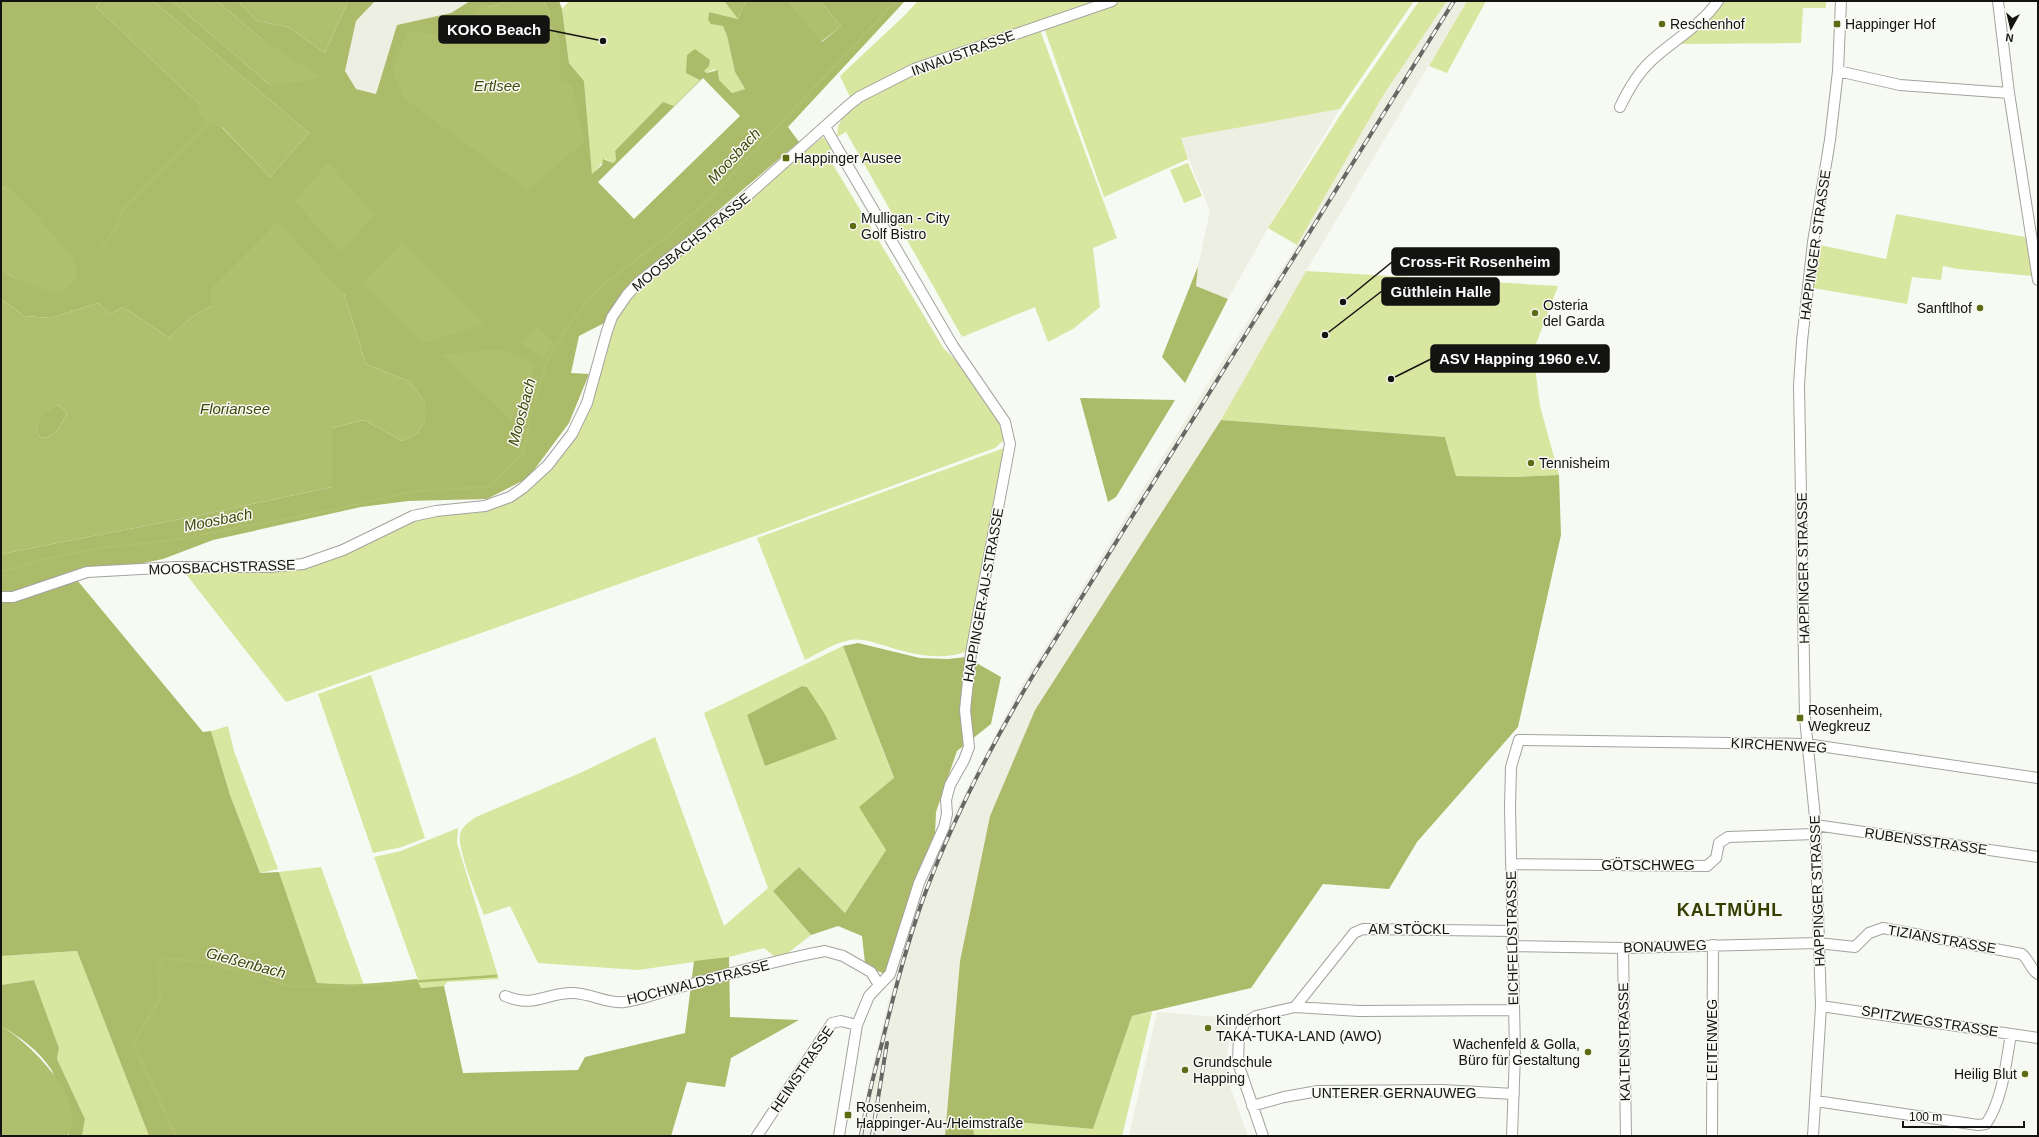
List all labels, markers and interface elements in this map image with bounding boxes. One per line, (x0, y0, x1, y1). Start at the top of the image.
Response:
north arrow (1991, 8, 2031, 48)
callout: KOKO Beach (439, 16, 549, 43)
place label: Reschenhof (1670, 16, 1745, 32)
place label: Happinger Hof (1845, 16, 1935, 32)
marker: Reschenhof (1657, 19, 1667, 29)
marker: Happinger Hof (1832, 19, 1842, 29)
text: KOKO Beach (447, 21, 541, 38)
street label: INNAUSTRASSE (909, 27, 1017, 79)
text: N (2005, 31, 2014, 44)
water label: Ertlsee (474, 77, 520, 94)
water label: Moosbach (704, 125, 763, 187)
place label: Happinger Ausee (794, 150, 902, 166)
marker: Happinger Ausee (781, 153, 791, 163)
street label: HAPPINGER STRASSE (1797, 169, 1833, 321)
street label: MOOSBACHSTRASSE (629, 190, 753, 294)
place label: Mulligan - City Golf Bistro (861, 210, 950, 242)
marker: Mulligan - City Golf Bistro (848, 221, 858, 231)
callout: Cross-Fit Rosenheim (1392, 248, 1559, 275)
text: Cross-Fit Rosenheim (1400, 253, 1550, 270)
callout: Güthlein Halle (1382, 278, 1499, 305)
text: Güthlein Halle (1391, 283, 1491, 300)
place label: Osteria del Garda (1543, 297, 1605, 329)
place label: Sanftlhof (1917, 300, 1972, 316)
marker: Sanftlhof (1975, 303, 1985, 313)
marker: Osteria del Garda (1530, 308, 1540, 318)
callout: ASV Happing 1960 e.V. (1431, 345, 1609, 372)
text: ASV Happing 1960 e.V. (1439, 350, 1601, 367)
water label: Moosbach (504, 376, 539, 448)
water label: Floriansee (200, 400, 270, 417)
place label: Tennisheim (1539, 455, 1610, 471)
marker: Tennisheim (1526, 458, 1536, 468)
street label: HAPPINGER STRASSE (1794, 492, 1812, 644)
water label: Moosbach (182, 505, 253, 534)
street label: HAPPINGER-AU-STRASSE (960, 507, 1006, 683)
street label: MOOSBACHSTRASSE (148, 556, 296, 578)
place label: Rosenheim, Wegkreuz (1808, 702, 1883, 734)
marker: Rosenheim, Wegkreuz (1795, 713, 1805, 723)
street label: KIRCHENWEG (1730, 734, 1828, 756)
street label: HAPPINGER STRASSE (1806, 815, 1828, 967)
street label: RUBENSSTRASSE (1864, 824, 1988, 858)
street label: GÖTSCHWEG (1601, 856, 1695, 873)
street label: EICHFELDSTRASSE (1503, 871, 1521, 1005)
district label: KALTMÜHL (1677, 900, 1783, 920)
street label: AM STÖCKL (1369, 920, 1450, 937)
street label: TIZIANSTRASSE (1887, 922, 1997, 956)
street label: BONAUWEG (1623, 937, 1707, 955)
water label: Gießenbach (204, 944, 288, 981)
street label: HOCHWALDSTRASSE (625, 957, 771, 1007)
street label: KALTENSTRASSE (1615, 982, 1633, 1102)
street label: LEITENWEG (1704, 999, 1720, 1081)
street label: SPITZWEGSTRASSE (1860, 1002, 2000, 1040)
place label: Kinderhort TAKA-TUKA-LAND (AWO) (1216, 1012, 1382, 1044)
street label: HEIMSTRASSE (767, 1023, 837, 1115)
marker: Kinderhort TAKA-TUKA-LAND (AWO) (1203, 1023, 1213, 1033)
place label: Wachenfeld & Golla, Büro für Gestaltung (1453, 1036, 1580, 1068)
marker: Wachenfeld & Golla, Büro für Gestaltung (1583, 1047, 1593, 1057)
place label: Grundschule Happing (1193, 1054, 1273, 1086)
marker: Grundschule Happing (1180, 1065, 1190, 1075)
place label: Heilig Blut (1954, 1066, 2017, 1082)
marker: Heilig Blut (2020, 1069, 2030, 1079)
street label: UNTERER GERNAUWEG (1312, 1085, 1476, 1101)
place label: Rosenheim, Happinger-Au-/Heimstraße (856, 1099, 1023, 1131)
scale bar (1903, 1103, 2024, 1129)
marker: Rosenheim, Happinger-Au-/Heimstraße (843, 1110, 853, 1120)
text: 100 m (1909, 1110, 1942, 1124)

